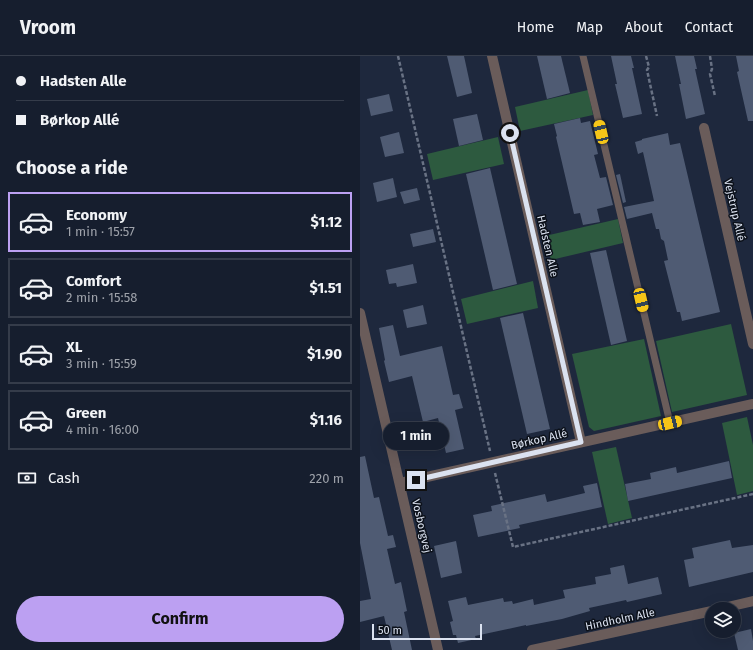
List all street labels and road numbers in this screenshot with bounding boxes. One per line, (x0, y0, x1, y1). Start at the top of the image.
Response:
street label: Vejstrup Allé (721, 178, 748, 242)
street label: Hadsten Alle (534, 214, 561, 278)
street label: Børkop Allé (510, 427, 569, 452)
street label: Vosborgvej (409, 498, 434, 554)
street label: Hindholm Alle (584, 606, 656, 633)

